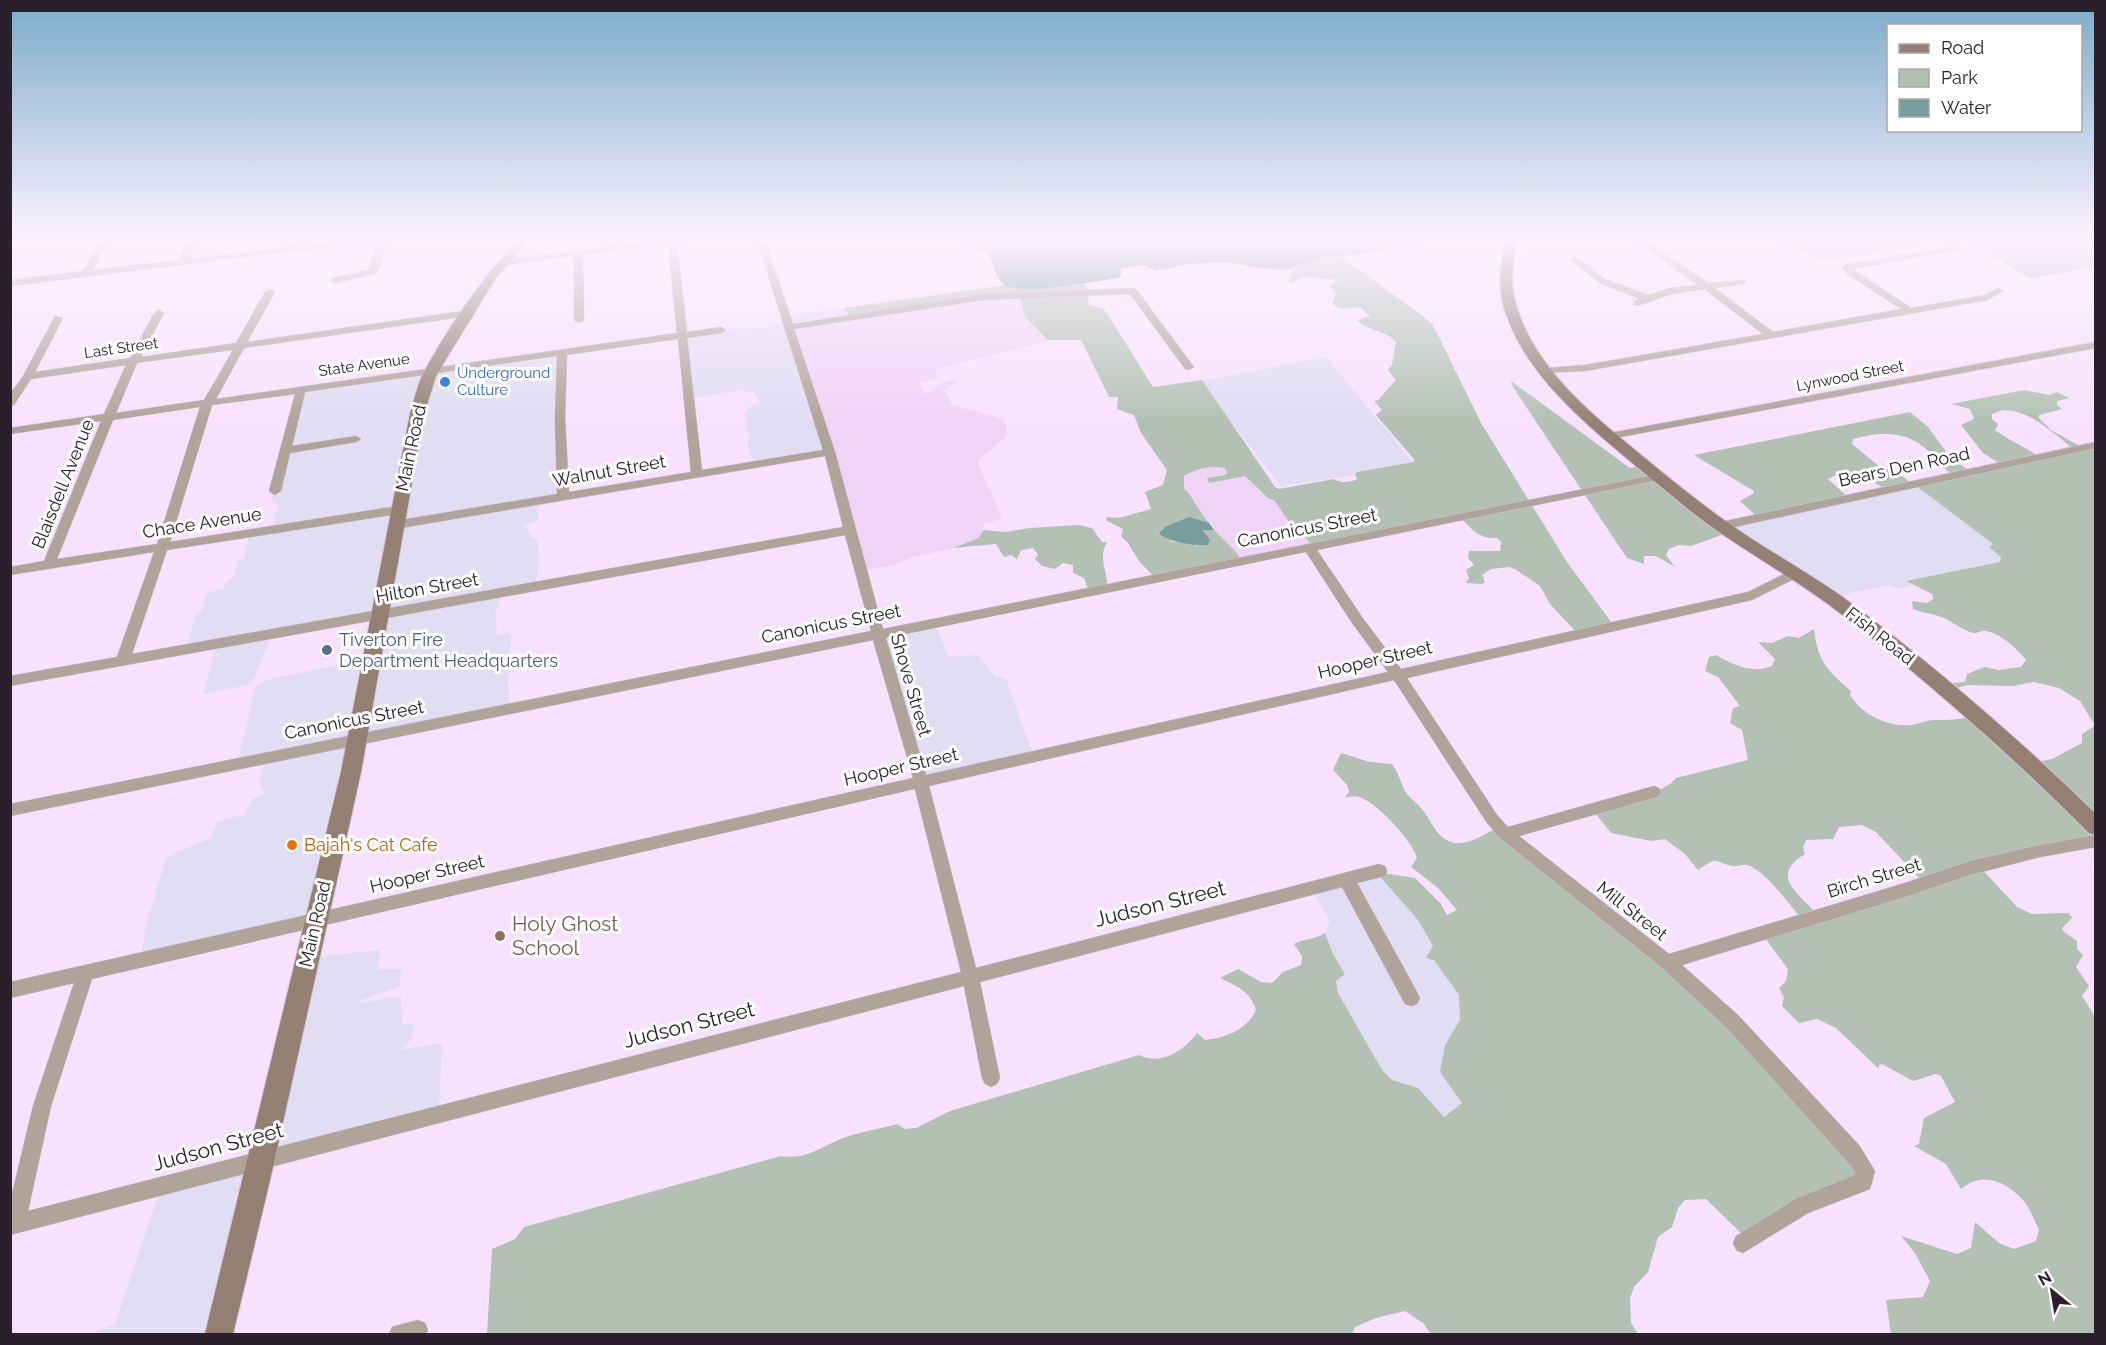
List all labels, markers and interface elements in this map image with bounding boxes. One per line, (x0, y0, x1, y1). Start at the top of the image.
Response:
legend (1887, 24, 2082, 132)
text: Road (1941, 37, 1984, 58)
text: Park (1941, 67, 1978, 88)
text: Water (1941, 97, 1992, 118)
street label: Last Street (83, 334, 159, 362)
street label: State Avenue (317, 350, 411, 380)
street label: Lynwood Street (1795, 357, 1905, 395)
place label: Underground Culture (457, 364, 550, 399)
marker: Underground Culture (438, 375, 452, 389)
street label: Main Road (391, 403, 430, 493)
street label: Blaisdell Avenue (27, 416, 98, 551)
street label: Bears Den Road (1836, 442, 1971, 491)
street label: Walnut Street (551, 450, 667, 491)
street label: Chace Avenue (141, 503, 263, 542)
street label: Canonicus Street (1235, 504, 1378, 551)
street label: Hilton Street (374, 568, 480, 607)
street label: Canonicus Street (759, 600, 902, 647)
street label: Fish Road (1842, 602, 1919, 669)
place label: Tiverton Fire Department Headquarters (339, 629, 558, 671)
street label: Shove Street (887, 631, 936, 739)
street label: Hooper Street (1316, 636, 1434, 683)
marker: Tiverton Fire Department Headquarters (320, 643, 334, 657)
street label: Canonicus Street (282, 696, 425, 743)
street label: Hooper Street (842, 743, 960, 790)
place label: Bajah's Cat Cafe (304, 834, 438, 855)
marker: Bajah's Cat Cafe (285, 838, 299, 852)
street label: Hooper Street (368, 850, 486, 897)
street label: Birch Street (1824, 853, 1923, 902)
street label: Judson Street (1092, 875, 1228, 932)
street label: Mill Street (1593, 877, 1672, 945)
street label: Main Road (294, 879, 335, 969)
place label: Holy Ghost School (512, 911, 618, 960)
marker: Holy Ghost School (493, 929, 507, 943)
street label: Judson Street (621, 996, 757, 1053)
street label: Judson Street (150, 1117, 286, 1176)
north arrow (2022, 1261, 2082, 1321)
text: N (2035, 1267, 2055, 1290)

